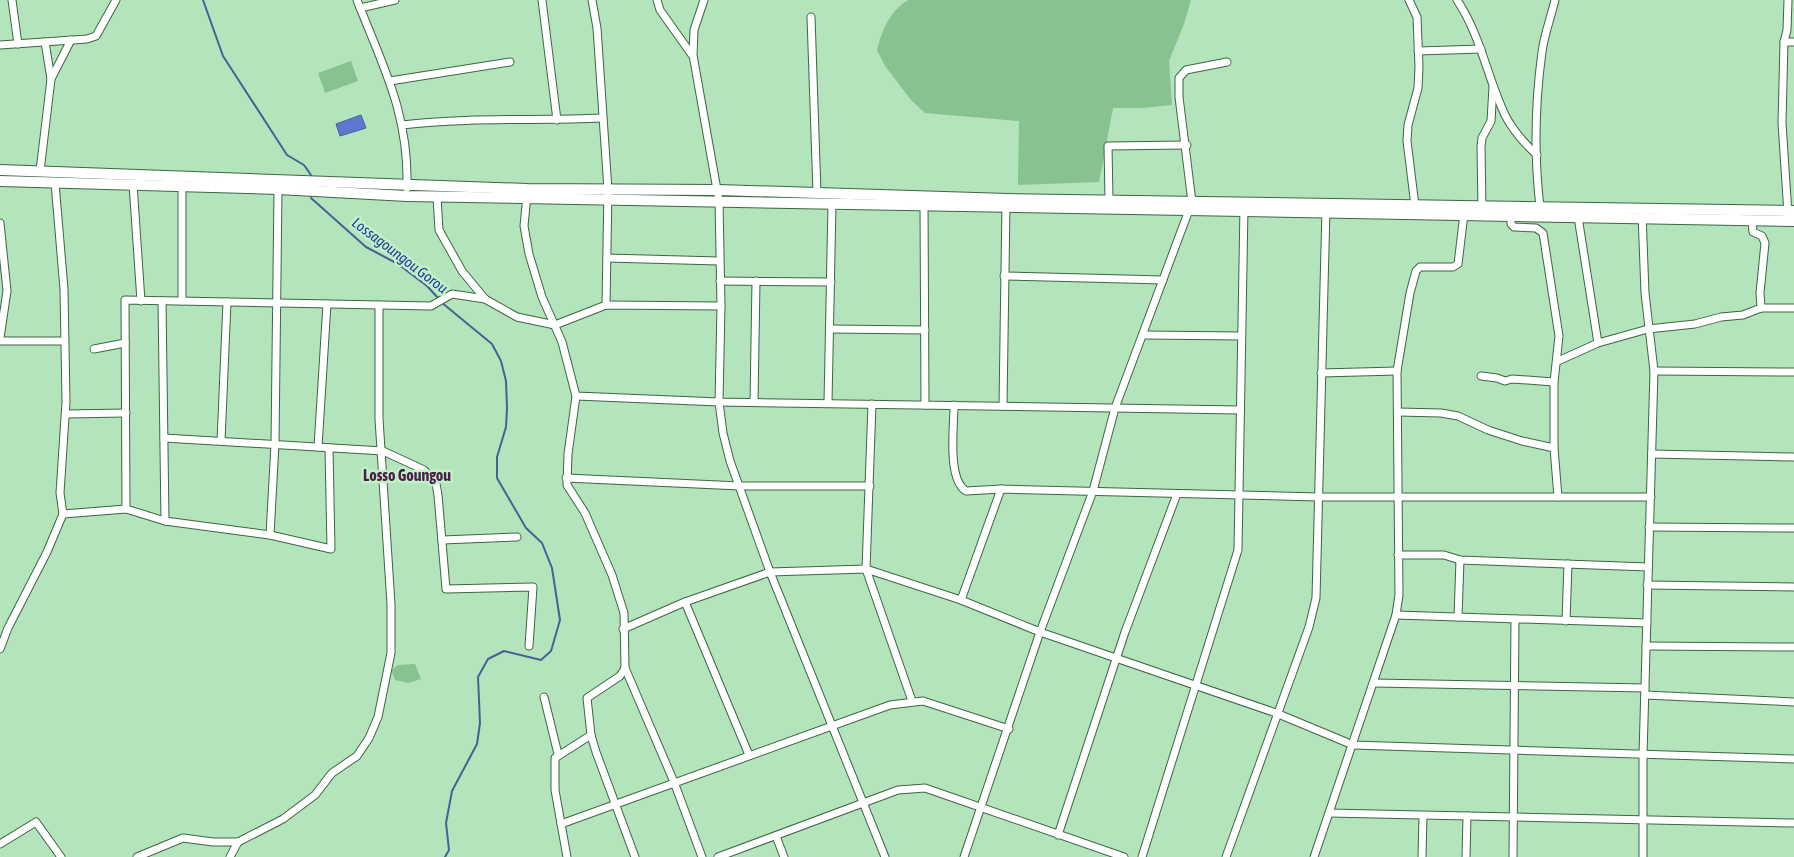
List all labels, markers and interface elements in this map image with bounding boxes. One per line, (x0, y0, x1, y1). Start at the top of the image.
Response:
water label: Lossagoungou Gorou (349, 214, 451, 296)
district label: Losso Goungou (363, 466, 451, 484)

